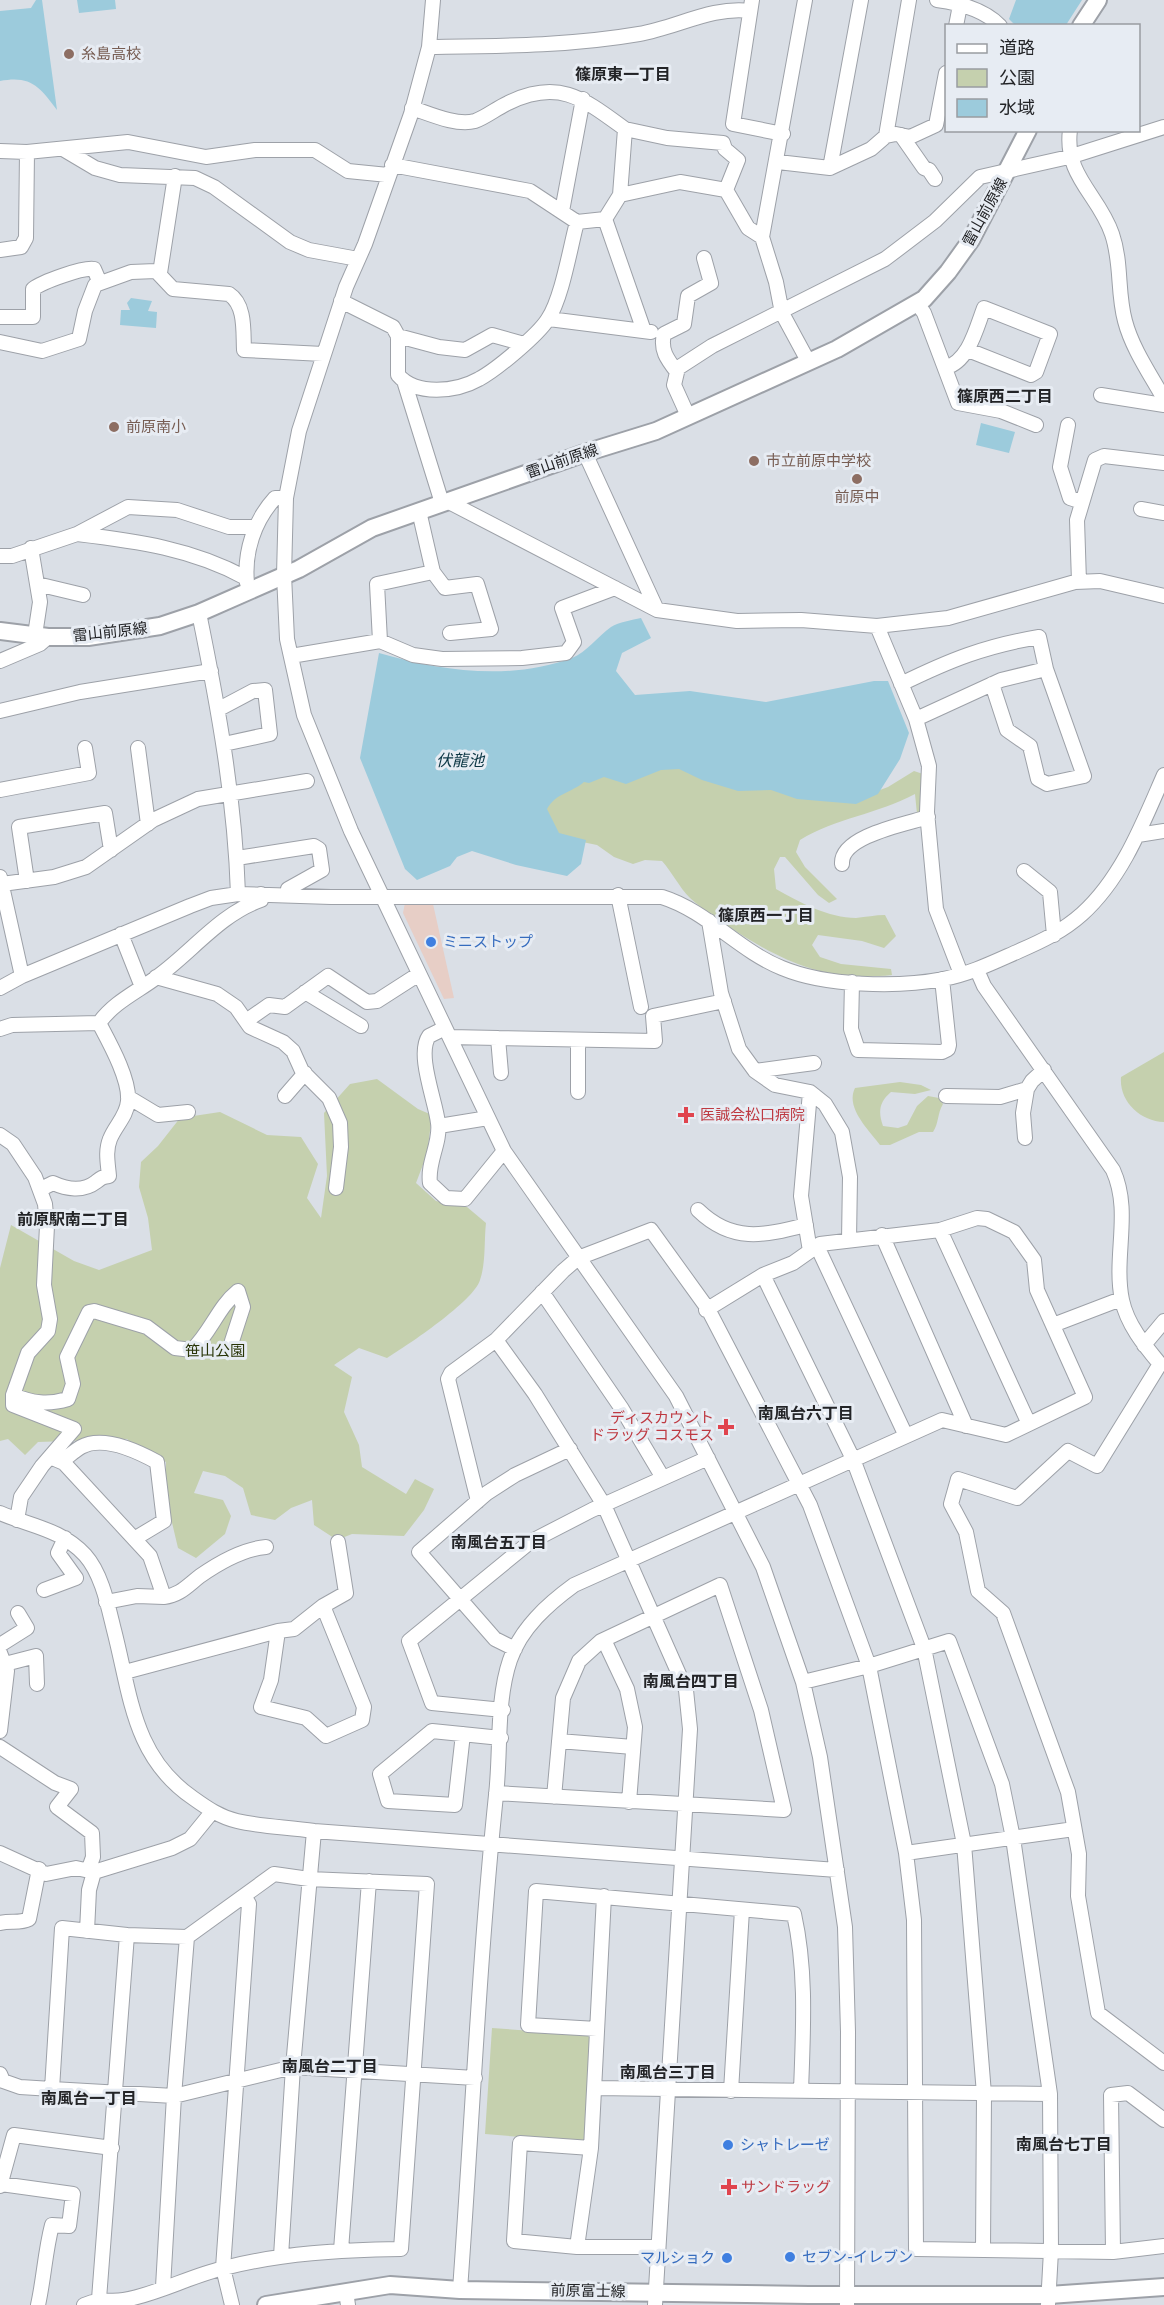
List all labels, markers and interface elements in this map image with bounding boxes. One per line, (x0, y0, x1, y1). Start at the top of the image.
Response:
legend (945, 24, 1140, 132)
text: 道路 (999, 37, 1035, 59)
place label: 糸島高校 (81, 45, 141, 63)
marker: 糸島高校 (62, 47, 76, 61)
district label: 篠原東一丁目 (575, 65, 671, 85)
text: 公園 (999, 67, 1035, 89)
text: 水域 (999, 97, 1035, 119)
street label: 雷山前原線 (959, 175, 1011, 249)
district label: 篠原西二丁目 (957, 387, 1053, 407)
place label: 前原南小 (126, 418, 186, 436)
marker: 前原南小 (107, 420, 121, 434)
street label: 雷山前原線 (524, 440, 600, 482)
place label: 市立前原中学校 (766, 452, 871, 470)
marker: 市立前原中学校 (747, 454, 761, 468)
marker: 前原中 (850, 472, 864, 486)
place label: 前原中 (834, 488, 880, 506)
street label: 雷山前原線 (72, 619, 148, 645)
water label: 伏龍池 (436, 751, 486, 771)
district label: 篠原西一丁目 (718, 906, 814, 926)
place label: ミニストップ (443, 933, 533, 951)
marker: ミニストップ (424, 935, 438, 949)
marker: 医誠会松口病院 (677, 1106, 695, 1124)
place label: 医誠会松口病院 (700, 1106, 805, 1124)
district label: 前原駅南二丁目 (17, 1210, 129, 1230)
park label: 笹山公園 (185, 1342, 245, 1360)
district label: 南風台六丁目 (758, 1404, 854, 1424)
place label: ディスカウント ドラッグ コスモス (590, 1409, 714, 1444)
marker: ディスカウント ドラッグ コスモス (719, 1420, 733, 1434)
district label: 南風台五丁目 (451, 1533, 547, 1553)
district label: 南風台四丁目 (643, 1672, 739, 1692)
district label: 南風台二丁目 (282, 2057, 378, 2077)
district label: 南風台三丁目 (620, 2063, 716, 2083)
district label: 南風台一丁目 (41, 2089, 137, 2109)
district label: 南風台七丁目 (1016, 2135, 1112, 2155)
place label: シャトレーゼ (740, 2136, 830, 2154)
marker: シャトレーゼ (721, 2138, 735, 2152)
place label: サンドラッグ (741, 2178, 831, 2196)
marker: サンドラッグ (722, 2180, 736, 2194)
place label: セブン-イレブン (802, 2248, 913, 2266)
place label: マルショク (640, 2249, 715, 2267)
marker: セブン-イレブン (783, 2250, 797, 2264)
marker: マルショク (720, 2251, 734, 2265)
street label: 前原富士線 (550, 2281, 626, 2301)

